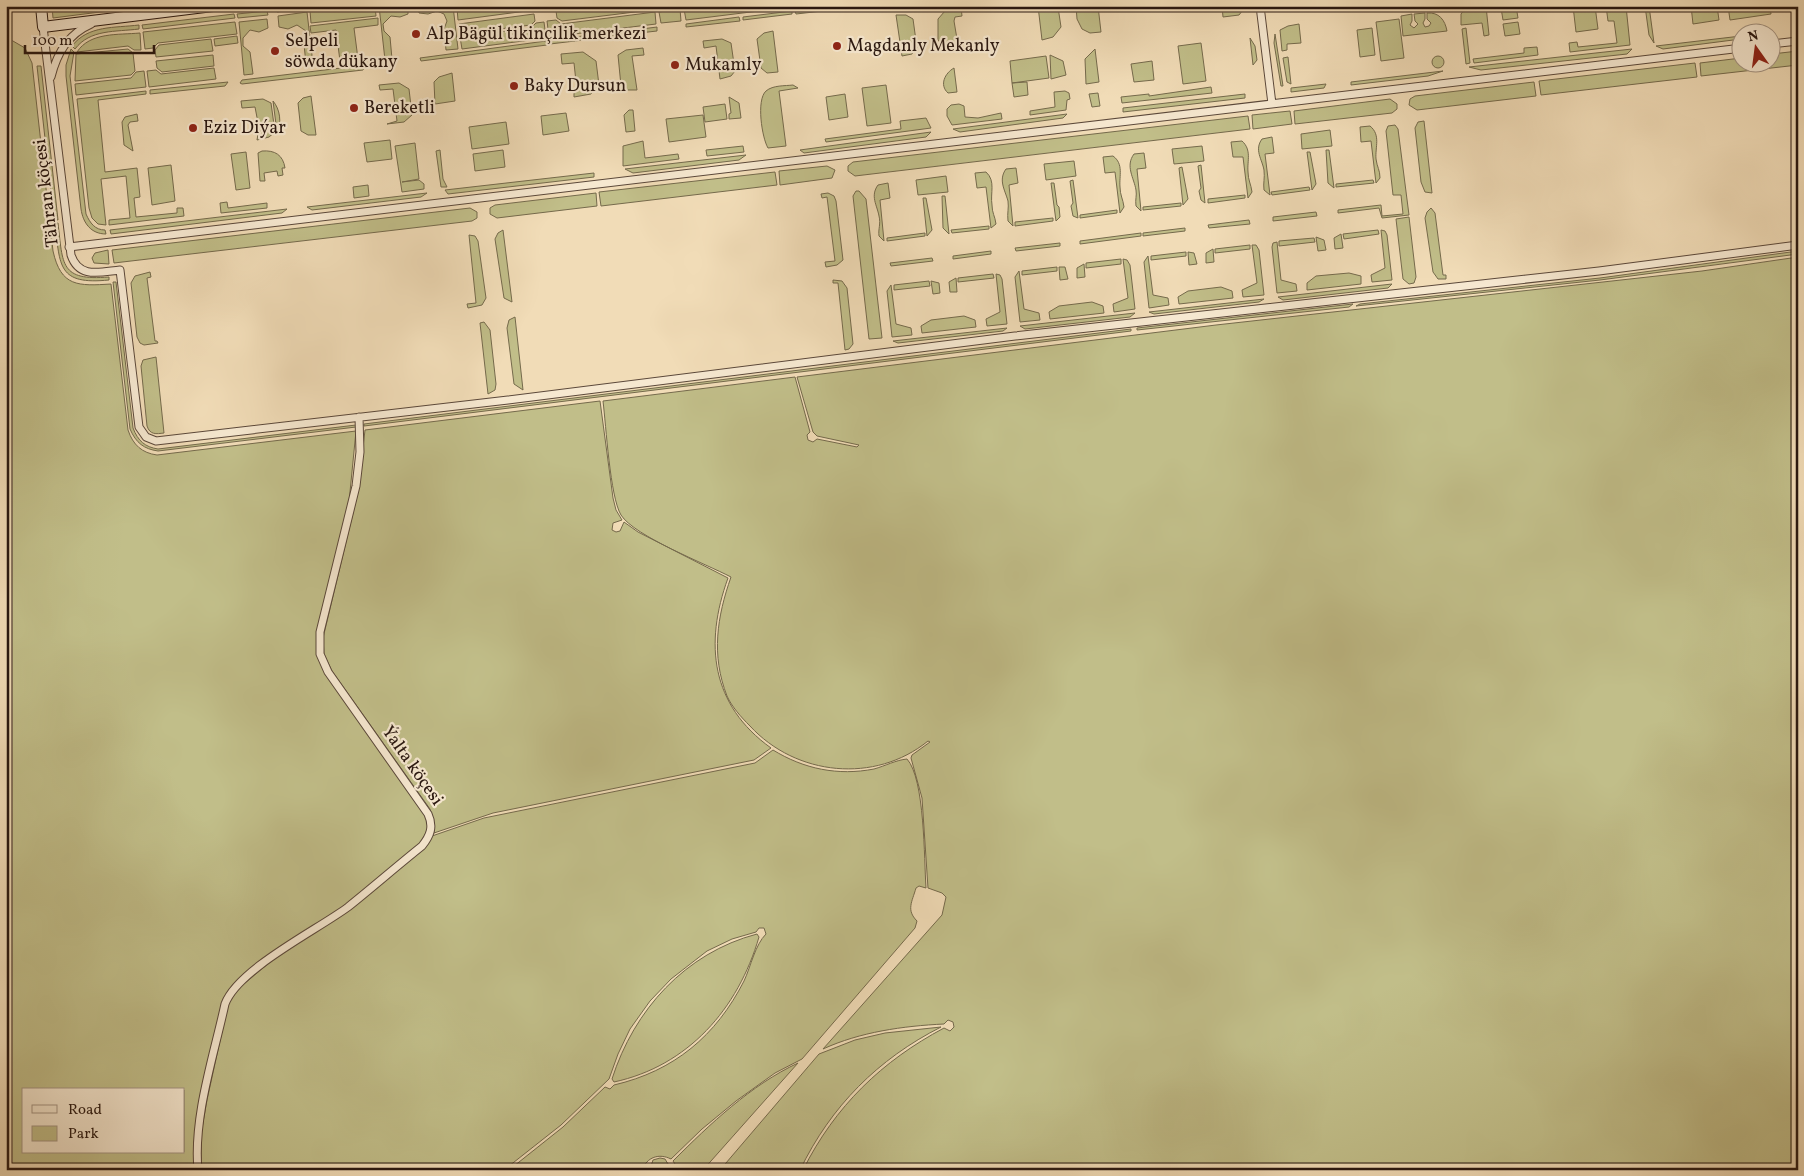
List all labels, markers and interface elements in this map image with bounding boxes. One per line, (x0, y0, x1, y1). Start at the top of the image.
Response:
scale bar (25, 22, 154, 54)
place label: Alp Bägül tikinçilik merkezi (426, 22, 646, 47)
north arrow (1732, 22, 1782, 72)
text: N (1746, 26, 1760, 47)
marker: Alp Bägül tikinçilik merkezi (410, 28, 422, 40)
place label: Selpeli söwda dükany (285, 29, 398, 75)
text: 100 m (32, 31, 72, 52)
place label: Magdanly Mekanly (847, 34, 1000, 59)
marker: Magdanly Mekanly (831, 40, 843, 52)
marker: Selpeli söwda dükany (269, 45, 281, 57)
place label: Mukamly (685, 53, 762, 78)
marker: Mukamly (669, 59, 681, 71)
place label: Baky Dursun (524, 74, 626, 99)
marker: Baky Dursun (508, 80, 520, 92)
place label: Bereketli (364, 96, 435, 121)
marker: Bereketli (348, 102, 360, 114)
place label: Eziz Diýar (203, 116, 286, 141)
marker: Eziz Diýar (187, 122, 199, 134)
street label: Tähran köçesi (28, 137, 66, 249)
street label: Ýalta köçesi (375, 721, 449, 811)
legend (22, 1088, 185, 1154)
text: Road (68, 1100, 102, 1121)
text: Park (68, 1124, 99, 1145)

